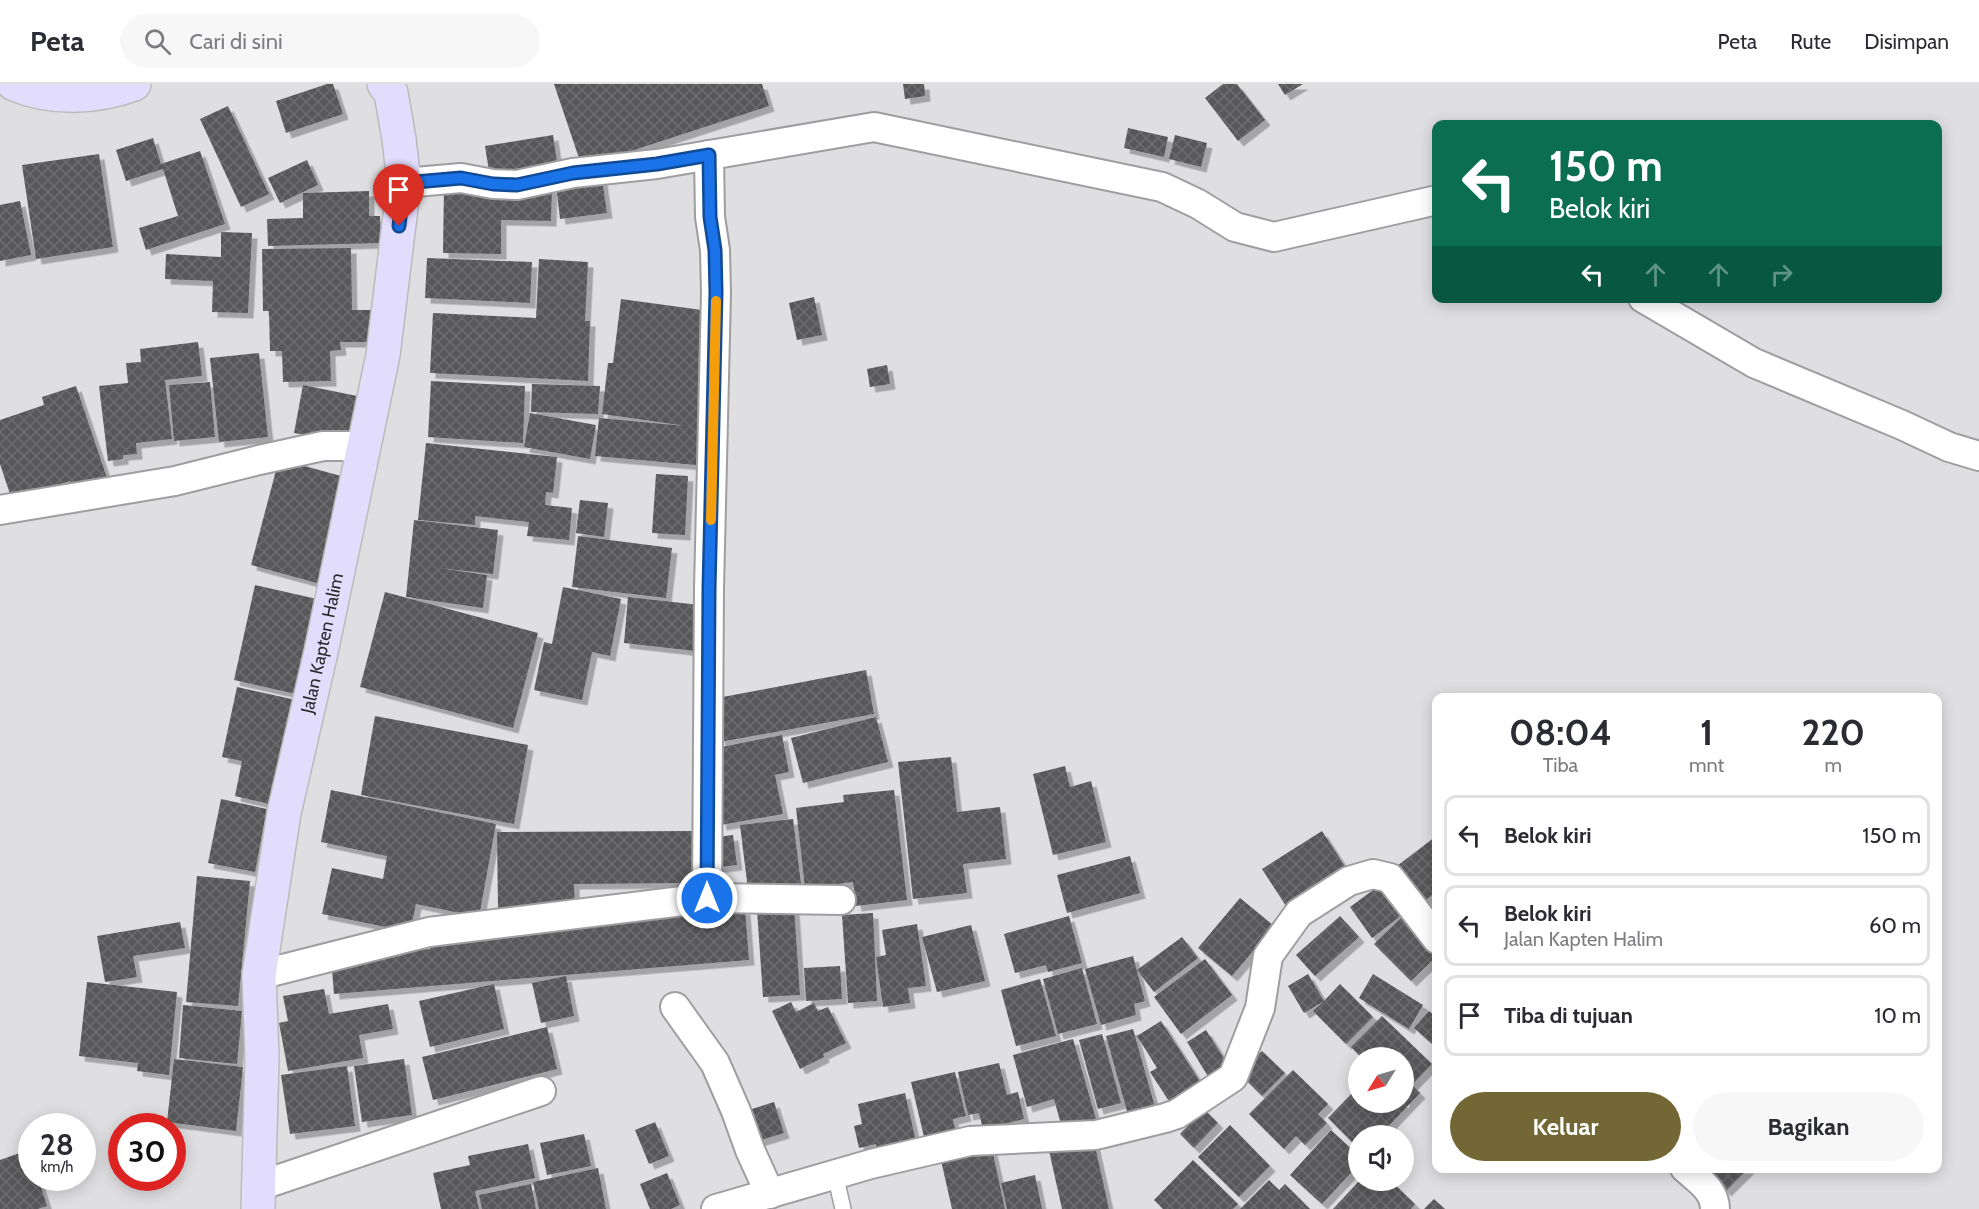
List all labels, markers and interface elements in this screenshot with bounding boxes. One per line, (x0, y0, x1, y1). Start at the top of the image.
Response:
search box (120, 14, 540, 68)
text: Peta (30, 24, 84, 58)
icon: search (141, 25, 174, 58)
text: Cari di sini (189, 28, 283, 55)
text: Peta (1718, 29, 1757, 54)
text: Rute (1790, 29, 1831, 54)
text: Disimpan (1864, 29, 1949, 54)
text: 150 m (1549, 140, 1663, 192)
icon: left (1450, 144, 1528, 222)
pin (373, 164, 424, 226)
icon: arrive (382, 173, 415, 206)
text: Belok kiri (1549, 192, 1650, 225)
icon: left (1576, 258, 1609, 291)
icon: ahead (1639, 258, 1672, 291)
icon: ahead (1702, 258, 1735, 291)
icon: right (1765, 258, 1798, 291)
street label: Jalan Kapten Halim (296, 571, 348, 717)
text: 08:04 (1509, 710, 1612, 754)
text: 1 (1700, 710, 1713, 754)
text: 220 (1801, 710, 1865, 754)
text: Tiba (1543, 753, 1578, 777)
text: mnt (1689, 753, 1724, 777)
text: m (1824, 753, 1842, 777)
icon: left (1453, 819, 1486, 852)
text: Belok kiri (1504, 822, 1591, 849)
text: 150 m (1862, 822, 1921, 849)
position arrow (675, 866, 739, 930)
text: Belok kiri (1504, 900, 1591, 927)
icon: left (1453, 909, 1486, 942)
text: 60 m (1869, 912, 1921, 939)
text: Jalan Kapten Halim (1504, 927, 1663, 951)
icon: arrive (1453, 999, 1486, 1032)
text: Tiba di tujuan (1504, 1002, 1633, 1029)
text: 10 m (1874, 1002, 1921, 1029)
north arrow (1348, 1047, 1414, 1113)
map controls (1348, 1047, 1414, 1191)
button: Keluar (1450, 1092, 1681, 1161)
button: Bagikan (1693, 1092, 1924, 1161)
speed limit sign: 30 (108, 1113, 186, 1191)
button: sound (1348, 1125, 1414, 1191)
text: 28 (40, 1126, 74, 1163)
text: km/h (41, 1158, 73, 1176)

